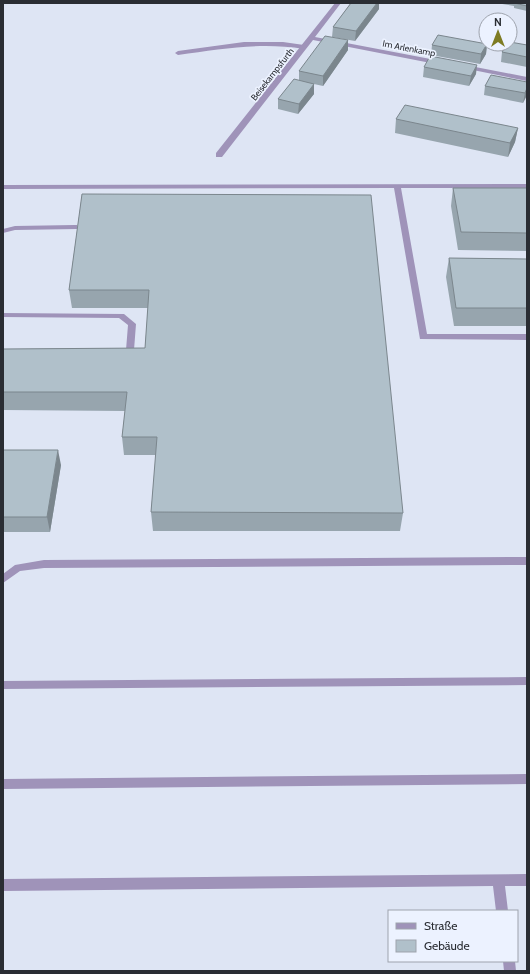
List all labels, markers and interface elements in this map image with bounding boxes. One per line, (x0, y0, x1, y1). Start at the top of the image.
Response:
north arrow (478, 12, 518, 52)
text: N (494, 15, 502, 29)
street label: Im Arlenkamp (382, 38, 436, 58)
street label: Beisekampsfurth (248, 45, 296, 102)
legend (388, 910, 518, 962)
text: Straße (424, 918, 457, 933)
text: Gebäude (424, 938, 470, 953)

